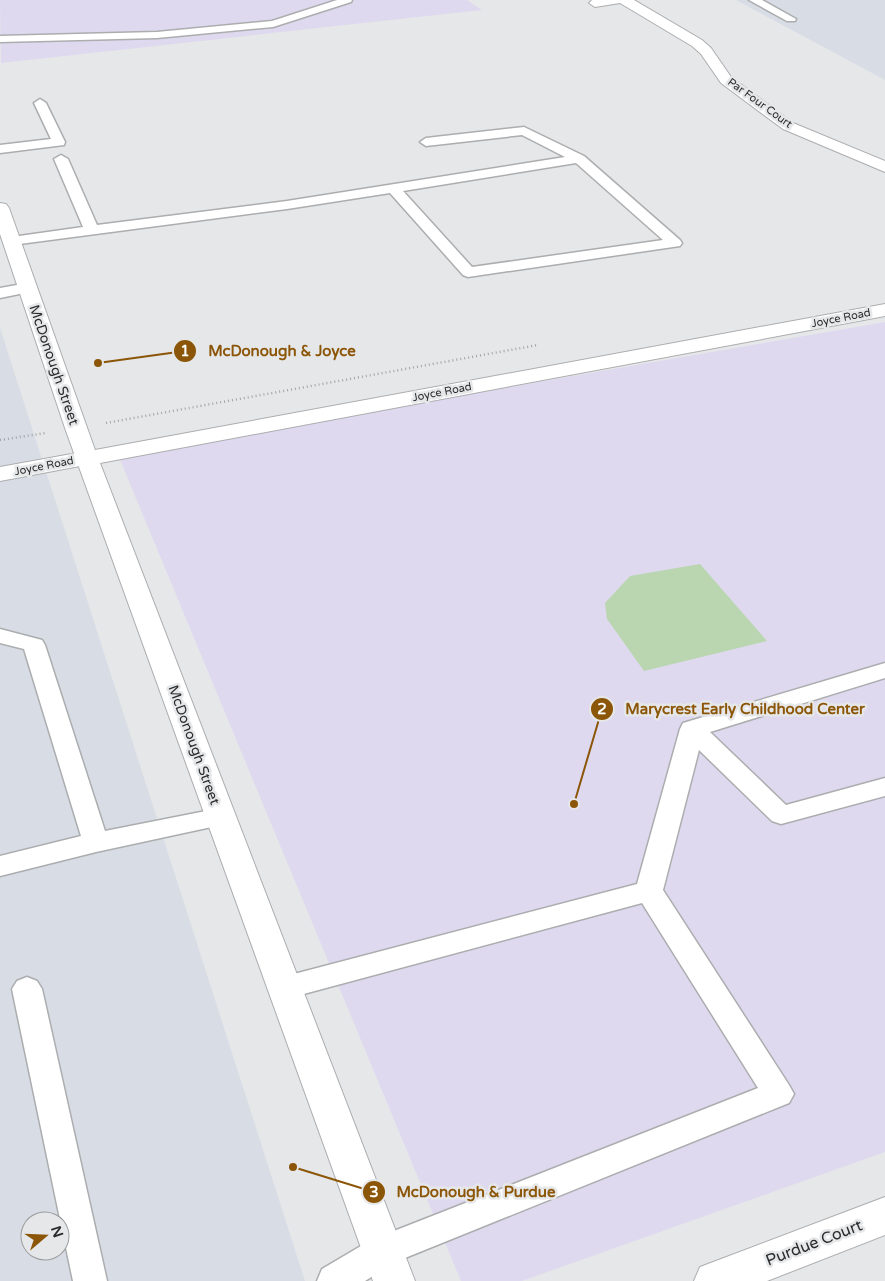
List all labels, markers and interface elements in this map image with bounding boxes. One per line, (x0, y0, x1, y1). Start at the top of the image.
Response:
street label: Par Four Court (725, 75, 795, 131)
street label: McDonough Street (25, 303, 83, 428)
street label: Joyce Road (810, 306, 872, 330)
callout: McDonough & Joyce (173, 336, 365, 366)
text: 1 (180, 342, 190, 360)
text: McDonough & Joyce (208, 342, 356, 361)
street label: Joyce Road (411, 380, 473, 404)
street label: Joyce Road (13, 454, 75, 478)
street label: McDonough Street (164, 683, 224, 808)
callout: Marycrest Early Childhood Center (590, 694, 874, 724)
text: 2 (597, 700, 607, 718)
text: Marycrest Early Childhood Center (625, 700, 865, 719)
callout: McDonough & Purdue (361, 1177, 565, 1207)
text: 3 (369, 1183, 379, 1201)
text: McDonough & Purdue (397, 1183, 556, 1202)
north arrow (20, 1211, 70, 1261)
street label: Purdue Court (763, 1215, 865, 1271)
text: N (47, 1224, 67, 1240)

